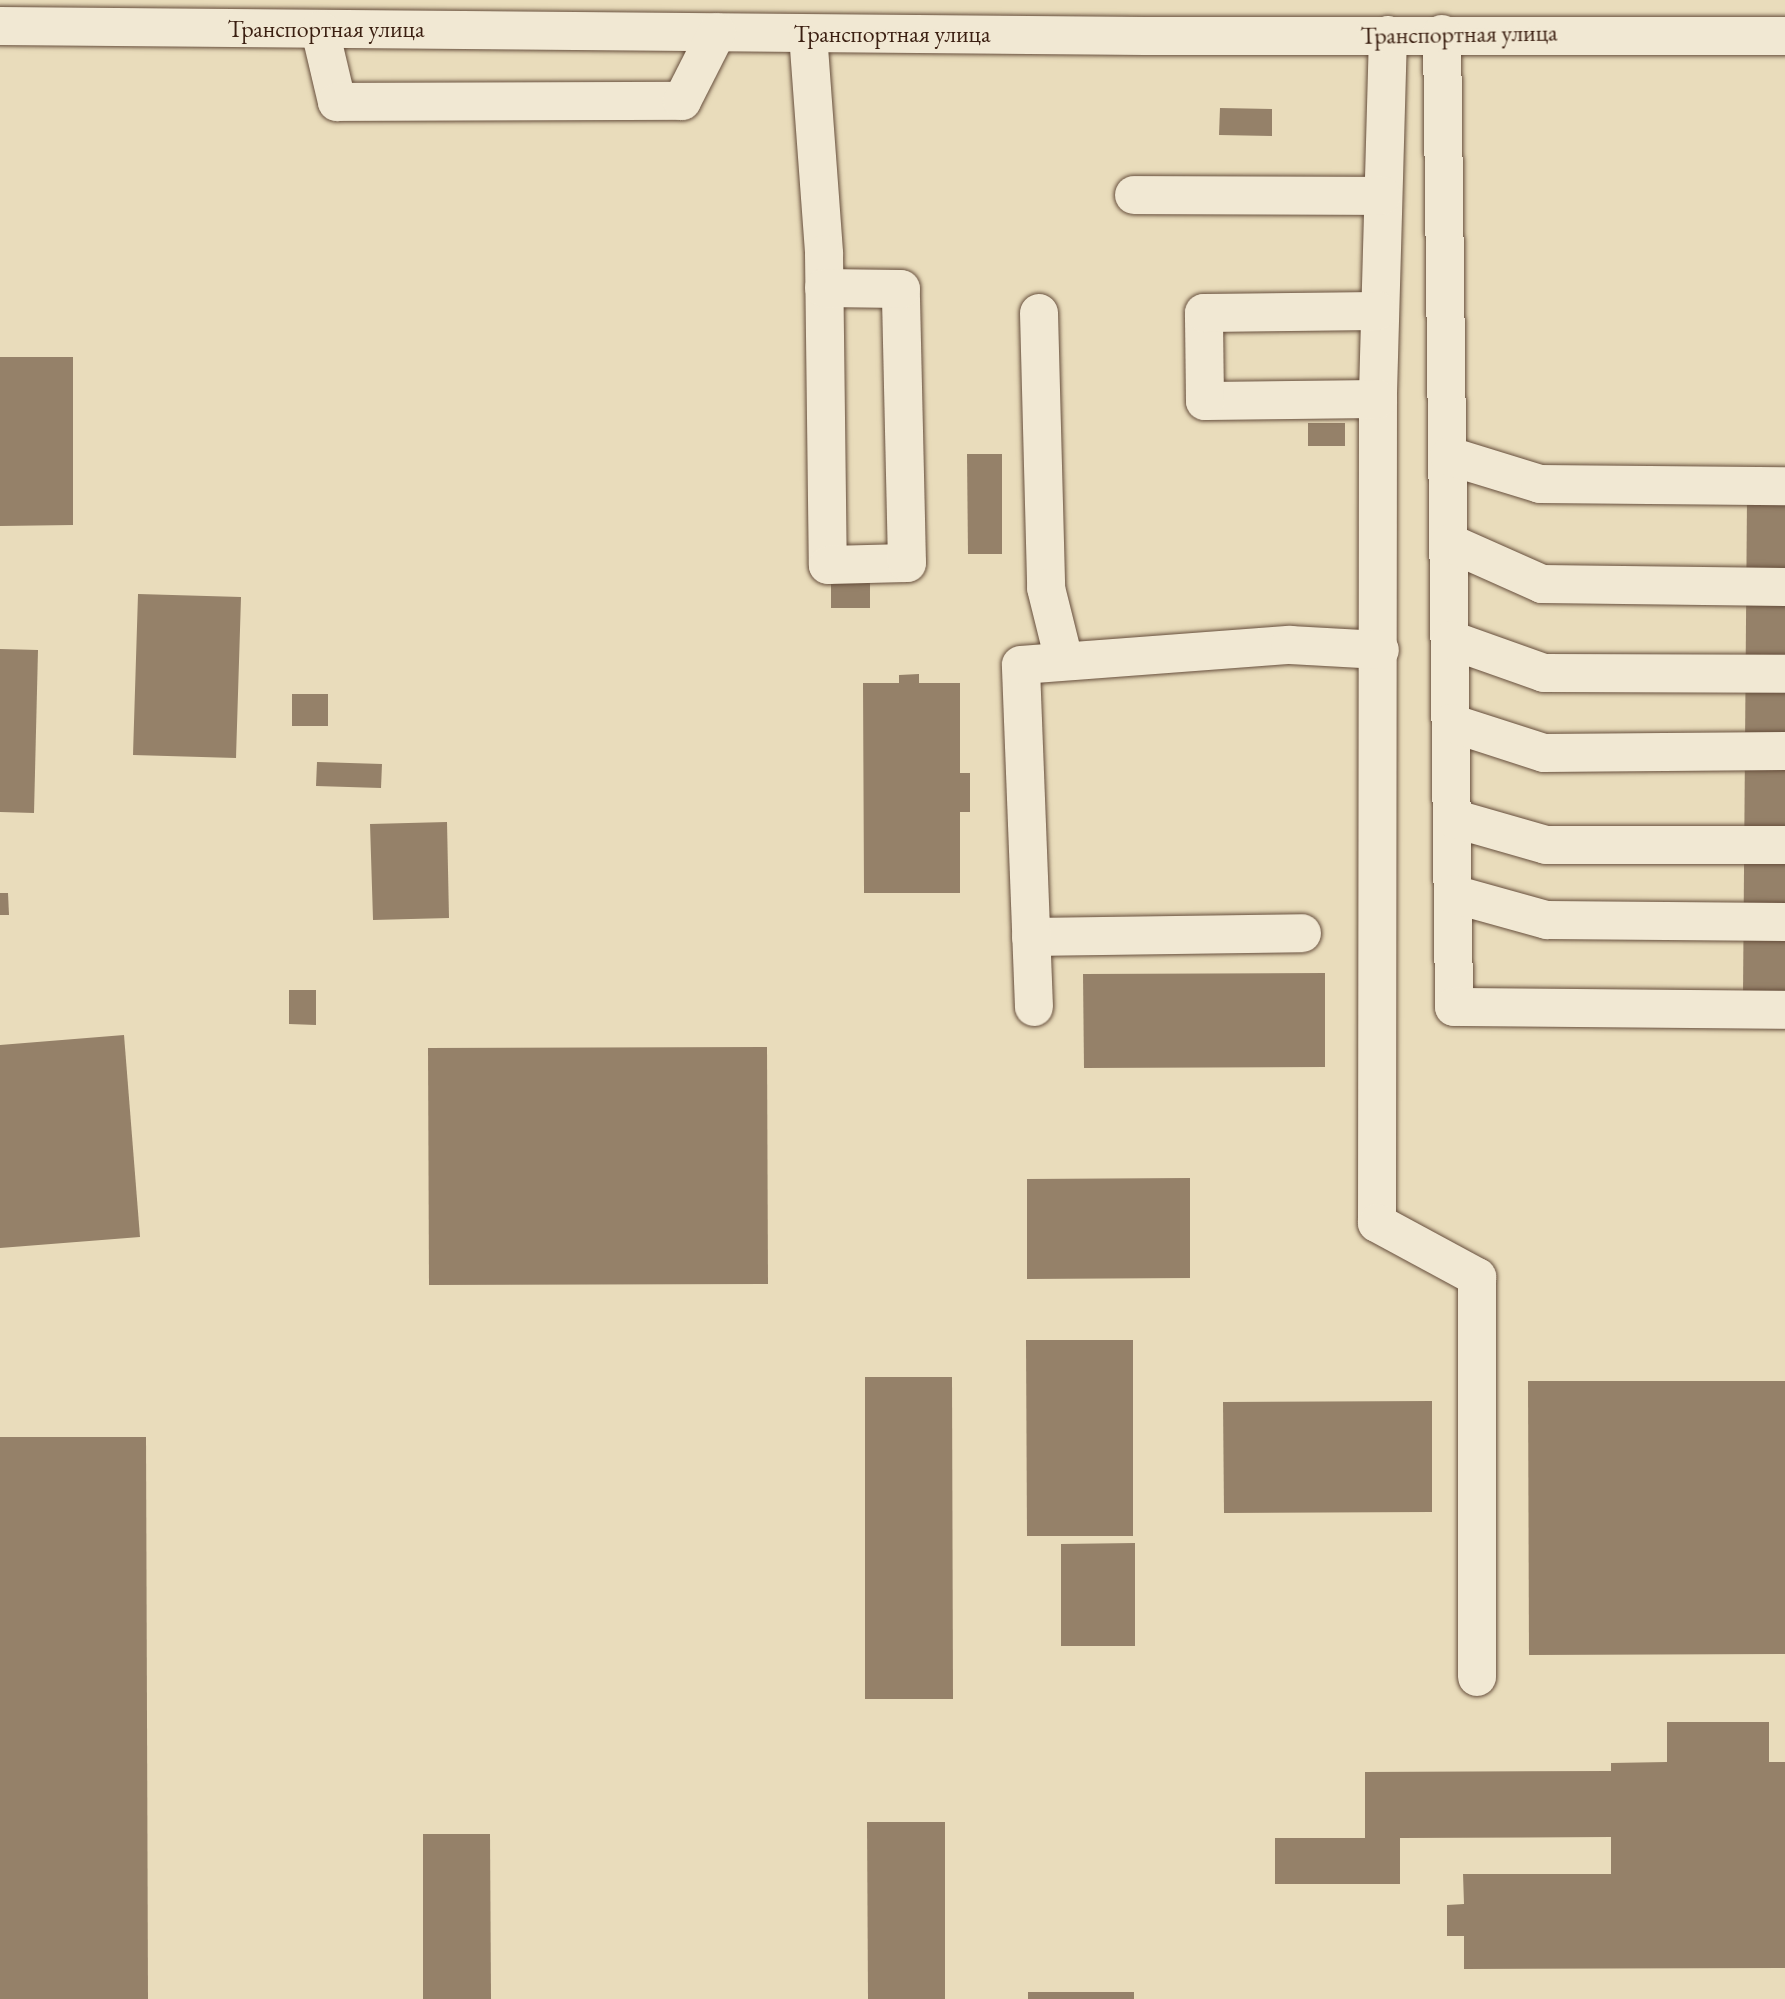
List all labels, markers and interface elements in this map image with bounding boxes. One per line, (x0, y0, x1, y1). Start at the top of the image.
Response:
street label: Транспортная улица (227, 15, 425, 43)
street label: Транспортная улица (1360, 18, 1558, 50)
street label: Транспортная улица (793, 20, 991, 48)

